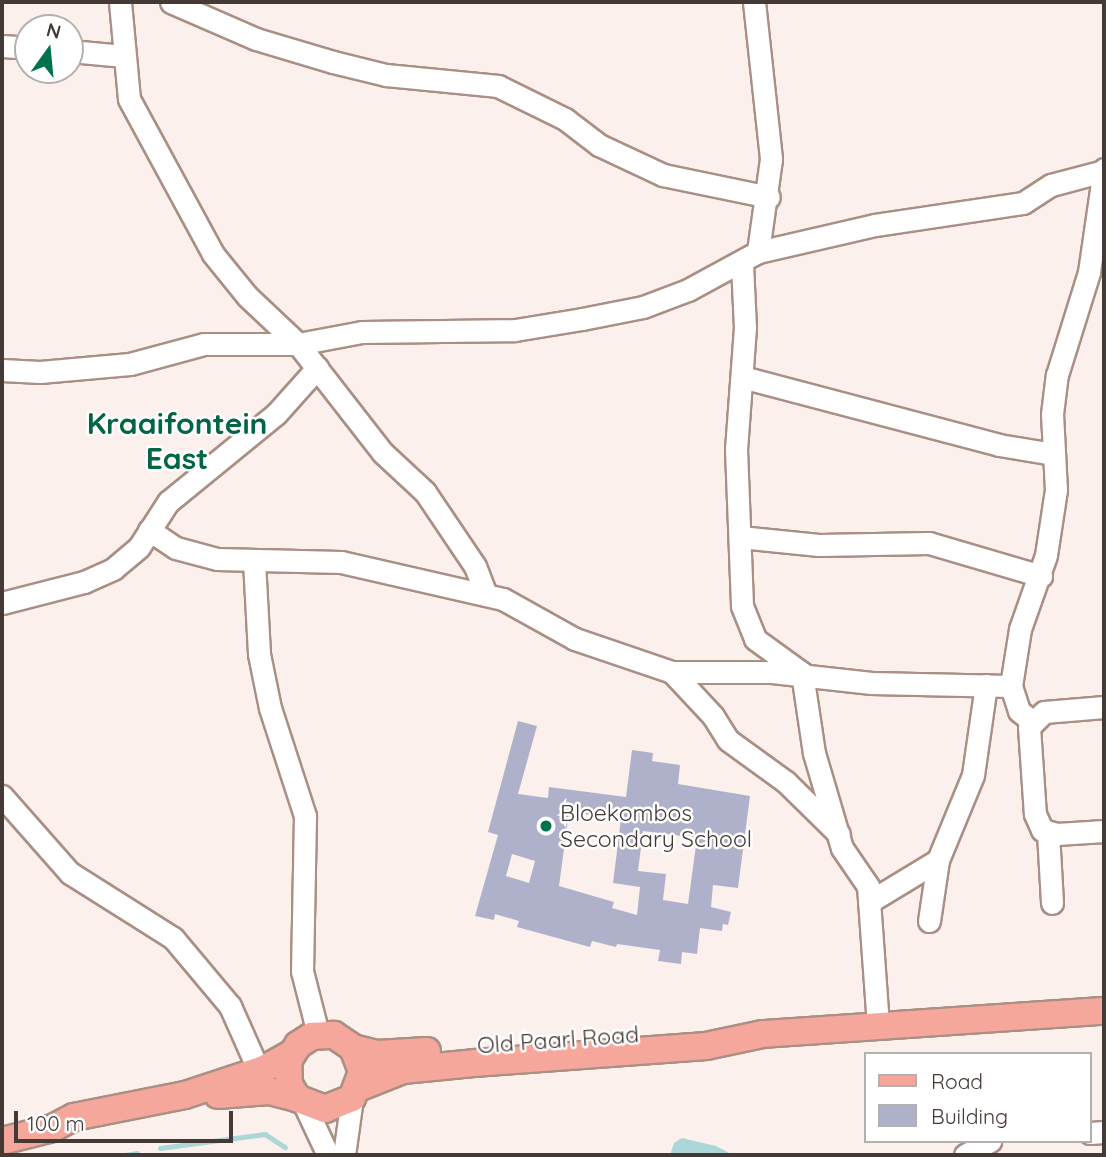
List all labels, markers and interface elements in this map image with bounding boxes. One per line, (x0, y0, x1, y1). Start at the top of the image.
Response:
north arrow (14, 14, 84, 84)
text: N (44, 17, 64, 44)
district label: Kraaifontein East (87, 405, 267, 476)
place label: Bloekombos Secondary School (560, 799, 752, 853)
marker: Bloekombos Secondary School (538, 818, 554, 834)
street label: Old Paarl Road (476, 1021, 640, 1059)
legend (864, 1052, 1092, 1143)
text: Road (931, 1068, 983, 1094)
scale bar (18, 1098, 236, 1142)
text: Building (931, 1103, 1008, 1129)
text: 100 m (27, 1110, 85, 1136)

